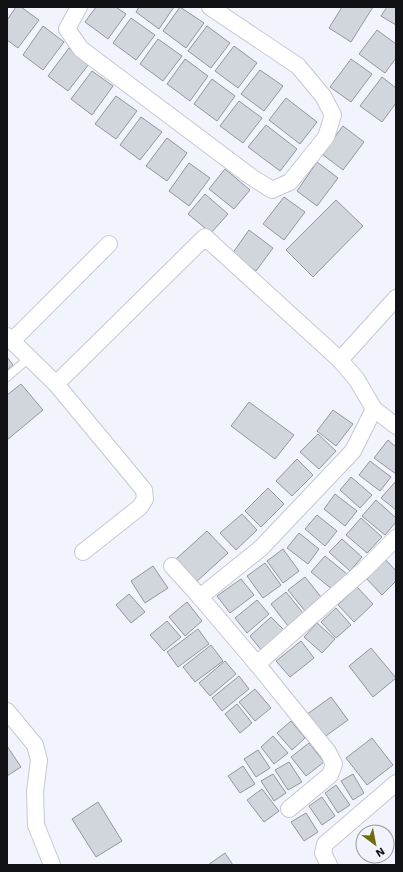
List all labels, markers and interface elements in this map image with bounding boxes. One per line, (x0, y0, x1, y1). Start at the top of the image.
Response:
north arrow (355, 824, 395, 864)
text: N (373, 844, 387, 860)

